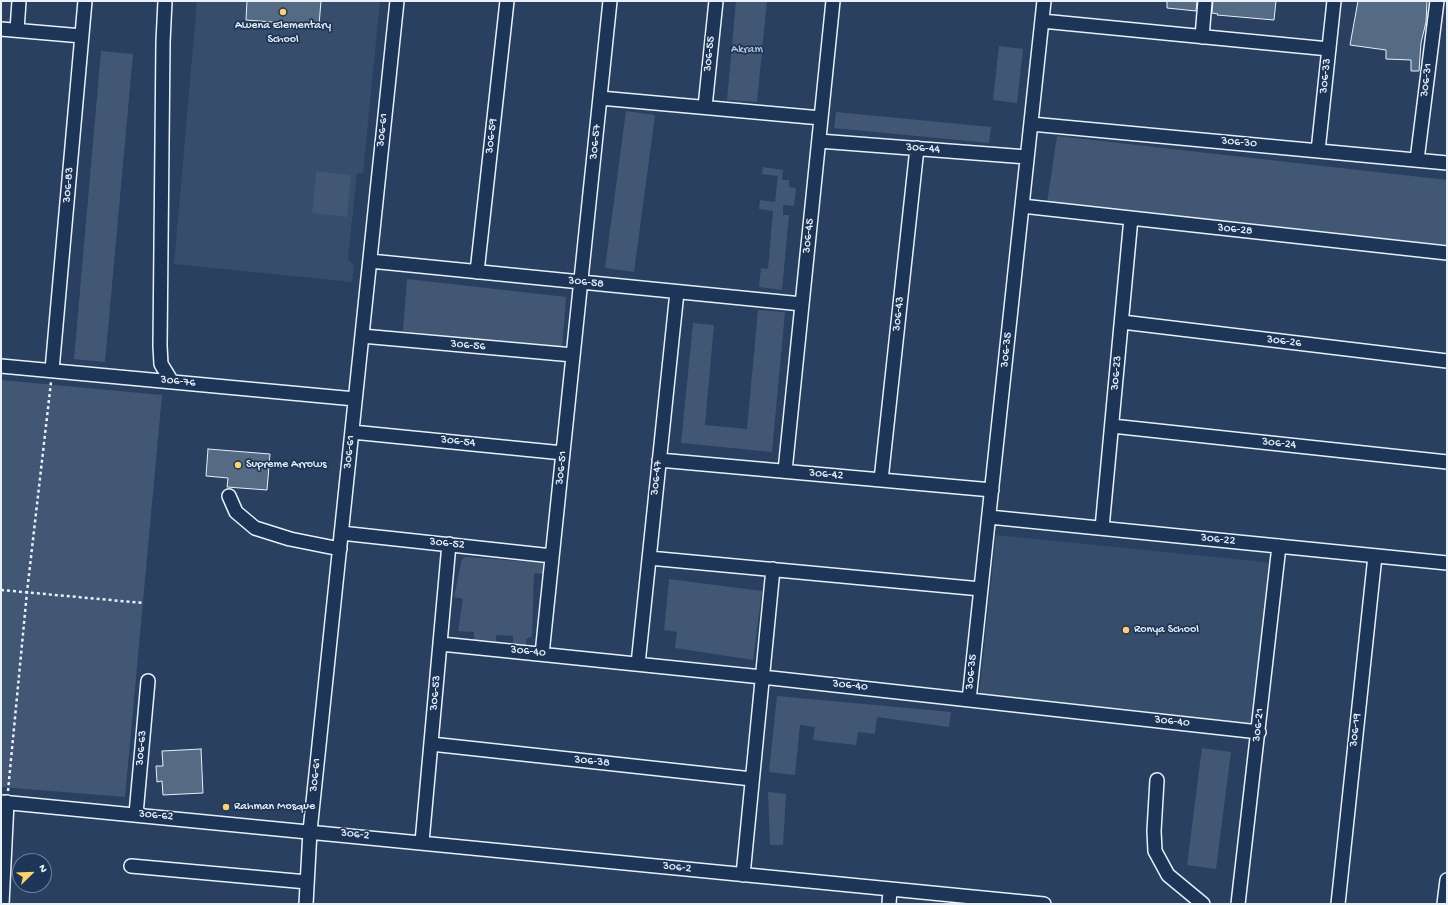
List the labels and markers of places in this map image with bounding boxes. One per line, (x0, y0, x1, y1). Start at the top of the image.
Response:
marker: Awena Elementary School (278, 7, 288, 17)
place label: Awena Elementary School (235, 19, 331, 47)
place label: Supreme Arrows (246, 458, 327, 472)
marker: Supreme Arrows (233, 460, 243, 470)
place label: Ronya School (1134, 623, 1199, 637)
marker: Ronya School (1121, 625, 1131, 635)
place label: Rahman Mosque (234, 800, 315, 814)
marker: Rahman Mosque (221, 802, 231, 812)

